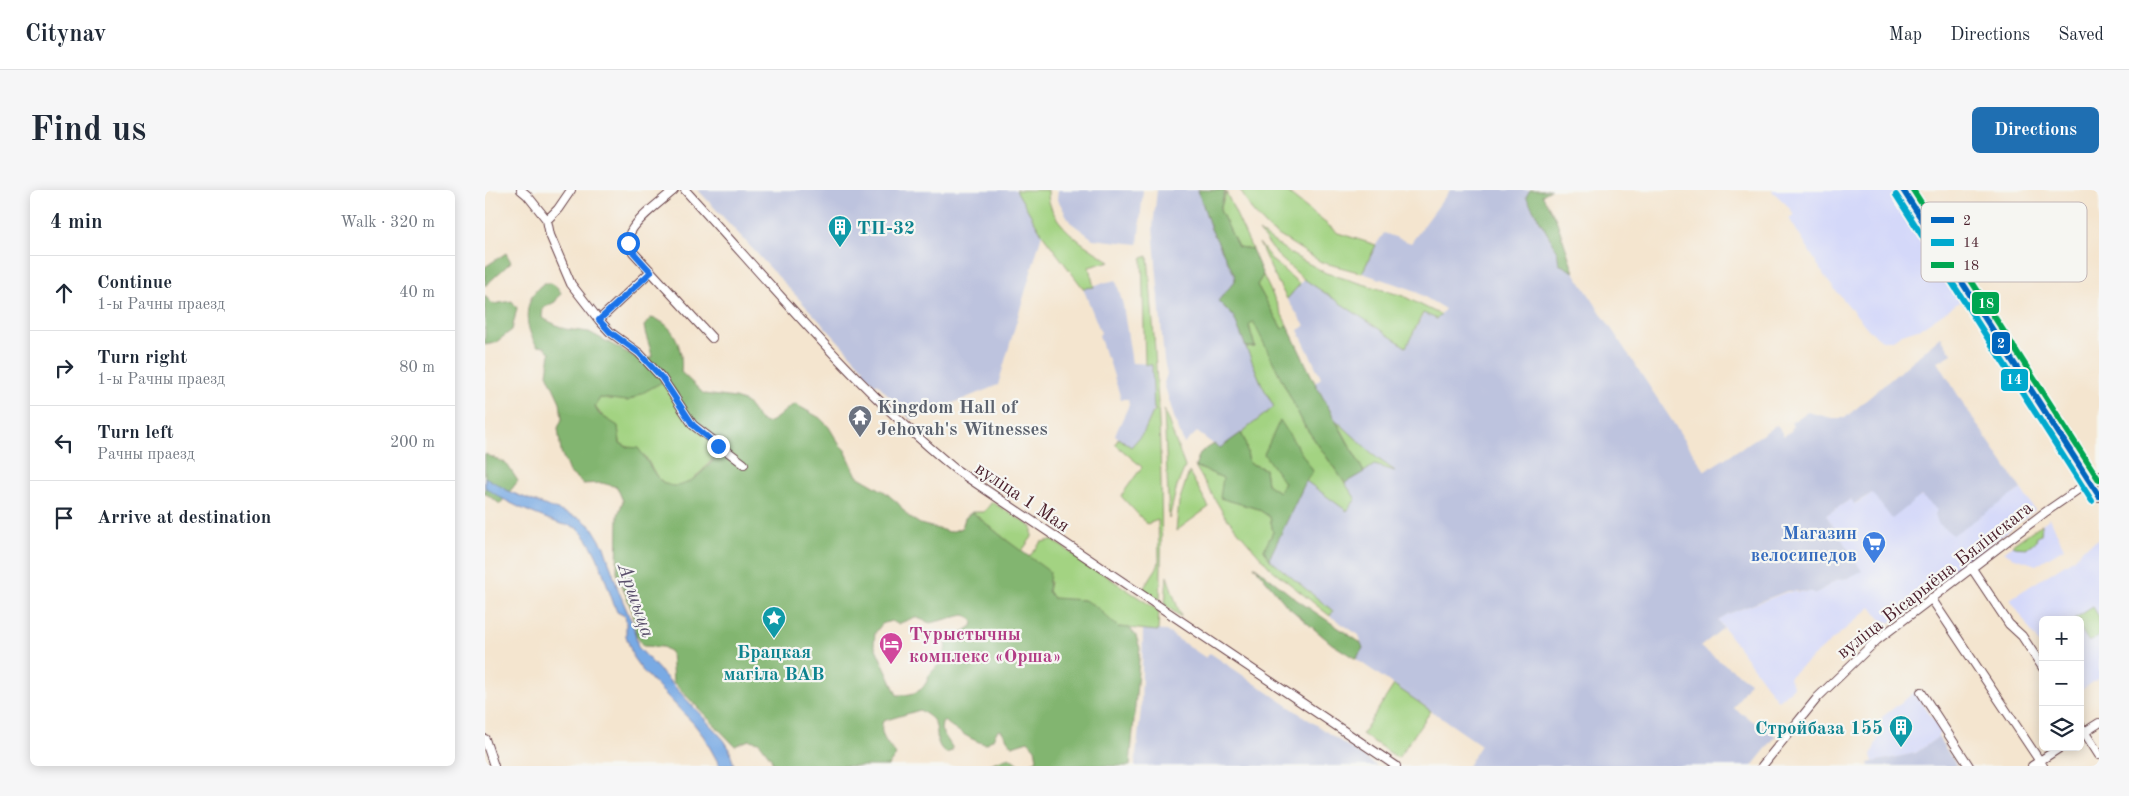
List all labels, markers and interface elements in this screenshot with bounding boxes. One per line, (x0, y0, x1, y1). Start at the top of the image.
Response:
text: Citynav (25, 23, 106, 47)
text: Map (1889, 26, 1922, 44)
text: Directions (1950, 26, 2030, 44)
text: Saved (2058, 26, 2104, 44)
button: Directions (1972, 107, 2099, 153)
text: Find us (30, 113, 146, 148)
legend (1921, 202, 2087, 282)
text: 4 min (50, 212, 103, 233)
building icon: ТП-32 (827, 214, 853, 248)
text: 2 (1963, 214, 1971, 228)
text: Walk · 320 m (340, 215, 435, 231)
place label: ТП-32 (857, 220, 915, 239)
route start (617, 232, 640, 255)
text: 14 (1963, 236, 1979, 250)
text: 18 (1963, 259, 1979, 273)
text: Continue (97, 274, 172, 293)
icon: ahead (50, 279, 78, 307)
text: 40 m (399, 285, 435, 301)
line badge: 18 (1971, 291, 2000, 315)
text: 1-ы Рачны праезд (97, 297, 225, 313)
text: 18 (1978, 297, 1994, 311)
line badge: 2 (1991, 331, 2011, 355)
text: 2 (1997, 337, 2005, 351)
text: Turn right (97, 349, 187, 368)
icon: right (50, 354, 78, 382)
text: 80 m (399, 360, 435, 376)
line badge: 14 (2000, 368, 2029, 392)
text: 1-ы Рачны праезд (97, 372, 225, 388)
text: 14 (2006, 373, 2022, 387)
place label: Kingdom Hall of Jehovah's Witnesses (877, 399, 1048, 440)
temple icon: Kingdom Hall of Jehovah's Witnesses (847, 404, 873, 438)
text: Turn left (97, 424, 174, 443)
icon: left (50, 429, 78, 457)
text: 200 m (390, 435, 435, 451)
route end (707, 435, 730, 458)
text: Рачны праезд (97, 447, 195, 463)
street label: вуліца 1 Мая (971, 460, 1072, 537)
street label: вуліца Вісарыёна Бялінскага (1834, 498, 2038, 663)
icon: arrive (50, 504, 78, 532)
text: Arrive at destination (97, 509, 271, 528)
place label: Магазин велосипедов (1751, 525, 1857, 566)
supermarket icon: Магазин велосипедов (1861, 530, 1887, 564)
water label: Аршыца (613, 560, 657, 641)
place icon: Брацкая магіла ВАВ (761, 605, 787, 639)
map controls (2039, 616, 2084, 751)
button: + (2039, 616, 2084, 661)
place label: Турыстычны комплекс «Орша» (909, 626, 1062, 667)
hotel icon: Турыстычны комплекс «Орша» (878, 631, 904, 665)
place label: Брацкая магіла ВАВ (723, 644, 825, 685)
button: − (2039, 661, 2084, 706)
button: layers (2039, 706, 2084, 751)
building icon: Стройбаза 155 (1888, 714, 1914, 748)
place label: Стройбаза 155 (1755, 720, 1883, 739)

